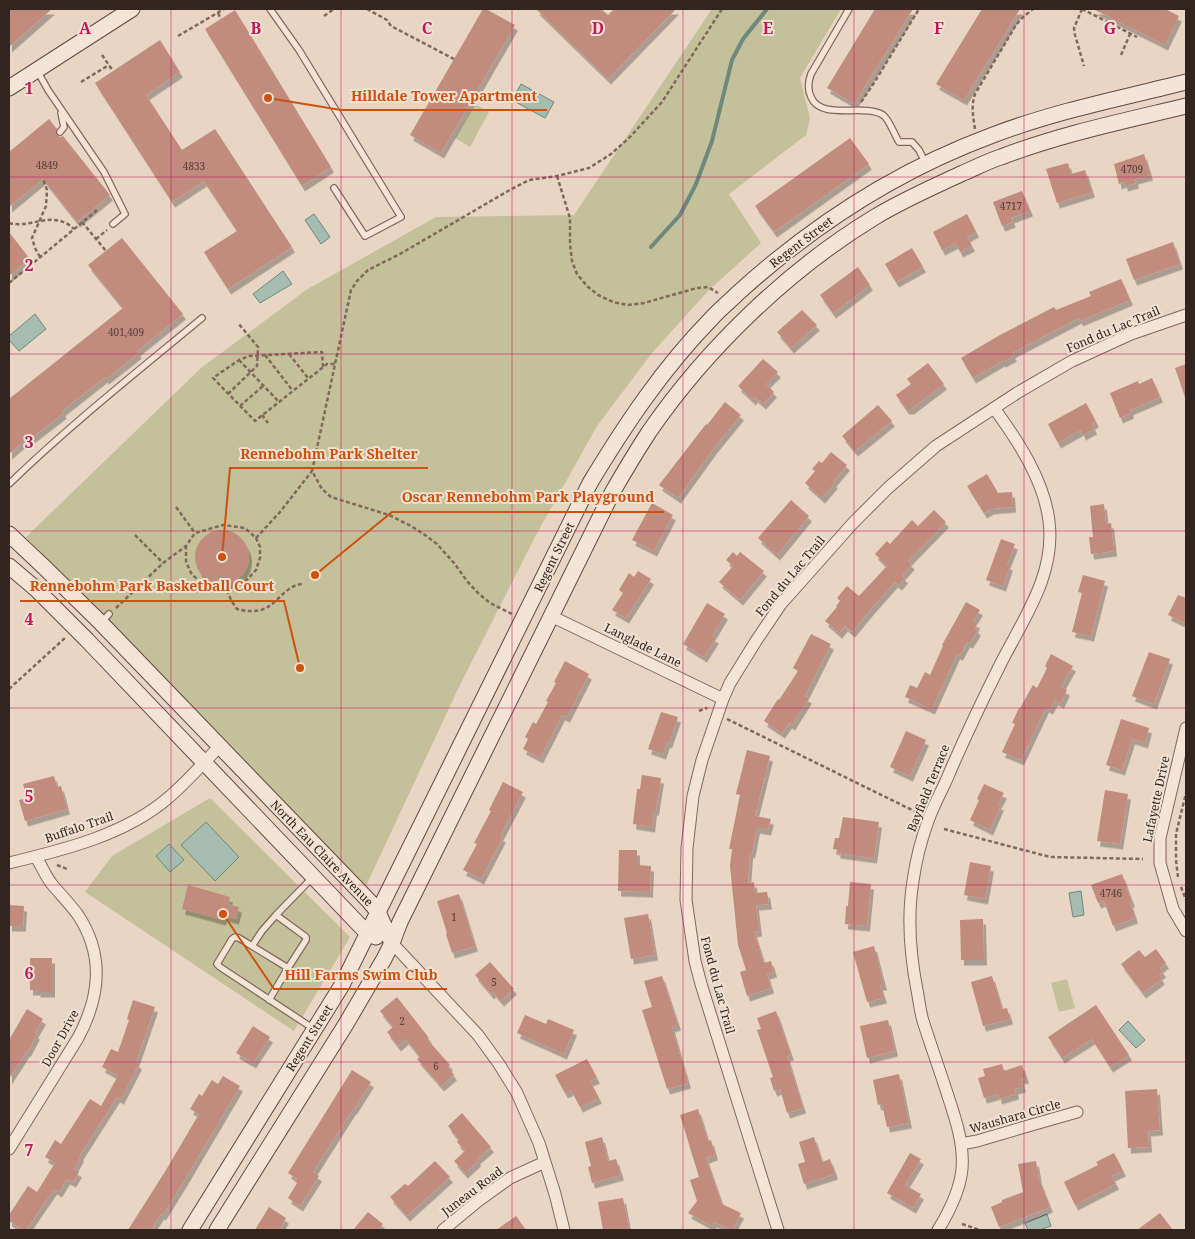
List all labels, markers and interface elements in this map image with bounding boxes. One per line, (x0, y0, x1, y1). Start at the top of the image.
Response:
text: A (79, 17, 92, 39)
text: B (251, 17, 262, 39)
text: C (422, 17, 433, 39)
text: D (592, 17, 604, 39)
text: E (763, 17, 773, 39)
text: F (934, 17, 944, 39)
text: G (1104, 17, 1116, 39)
text: 1 (24, 77, 34, 99)
callout: Hilldale Tower Apartment (341, 81, 547, 110)
text: Hilldale Tower Apartment (351, 86, 537, 105)
house number: 4849 (36, 158, 58, 172)
house number: 4833 (183, 159, 206, 173)
house number: 4709 (1121, 162, 1143, 176)
house number: 4717 (1000, 199, 1023, 213)
street label: Regent Street (766, 212, 836, 272)
text: 2 (24, 254, 34, 276)
street label: Fond du Lac Trail (1064, 301, 1163, 356)
house number: 401,409 (108, 325, 144, 339)
text: 3 (24, 431, 34, 453)
callout: Rennebohm Park Shelter (230, 439, 428, 468)
text: Rennebohm Park Shelter (240, 444, 419, 463)
callout: Oscar Rennebohm Park Playground (392, 483, 664, 512)
text: Oscar Rennebohm Park Playground (402, 487, 654, 506)
street label: Regent Street (530, 519, 578, 595)
street label: Fond du Lac Trail (751, 532, 829, 620)
callout: Rennebohm Park Basketball Court (20, 572, 284, 601)
text: Rennebohm Park Basketball Court (30, 576, 275, 595)
text: 4 (24, 608, 34, 630)
street label: Langlade Lane (601, 619, 685, 671)
street label: Bayfield Terrace (903, 742, 953, 834)
street label: Lafayette Drive (1139, 754, 1173, 844)
text: 5 (24, 785, 34, 807)
street label: North Eau Claire Avenue (267, 796, 377, 910)
street label: Buffalo Trail (42, 807, 116, 847)
house number: 4746 (1100, 886, 1123, 900)
house number: 1 (451, 910, 457, 924)
street label: Fond du Lac Trail (697, 934, 739, 1036)
callout: Hill Farms Swim Club (274, 960, 447, 989)
text: 6 (24, 962, 34, 984)
text: Hill Farms Swim Club (285, 965, 437, 984)
house number: 5 (491, 975, 497, 989)
street label: Regent Street (282, 1001, 336, 1075)
street label: Door Drive (37, 1006, 83, 1070)
house number: 2 (399, 1014, 405, 1028)
house number: 6 (433, 1059, 439, 1073)
street label: Waushara Circle (967, 1095, 1063, 1137)
text: 7 (24, 1139, 34, 1161)
street label: Juneau Road (437, 1162, 507, 1220)

